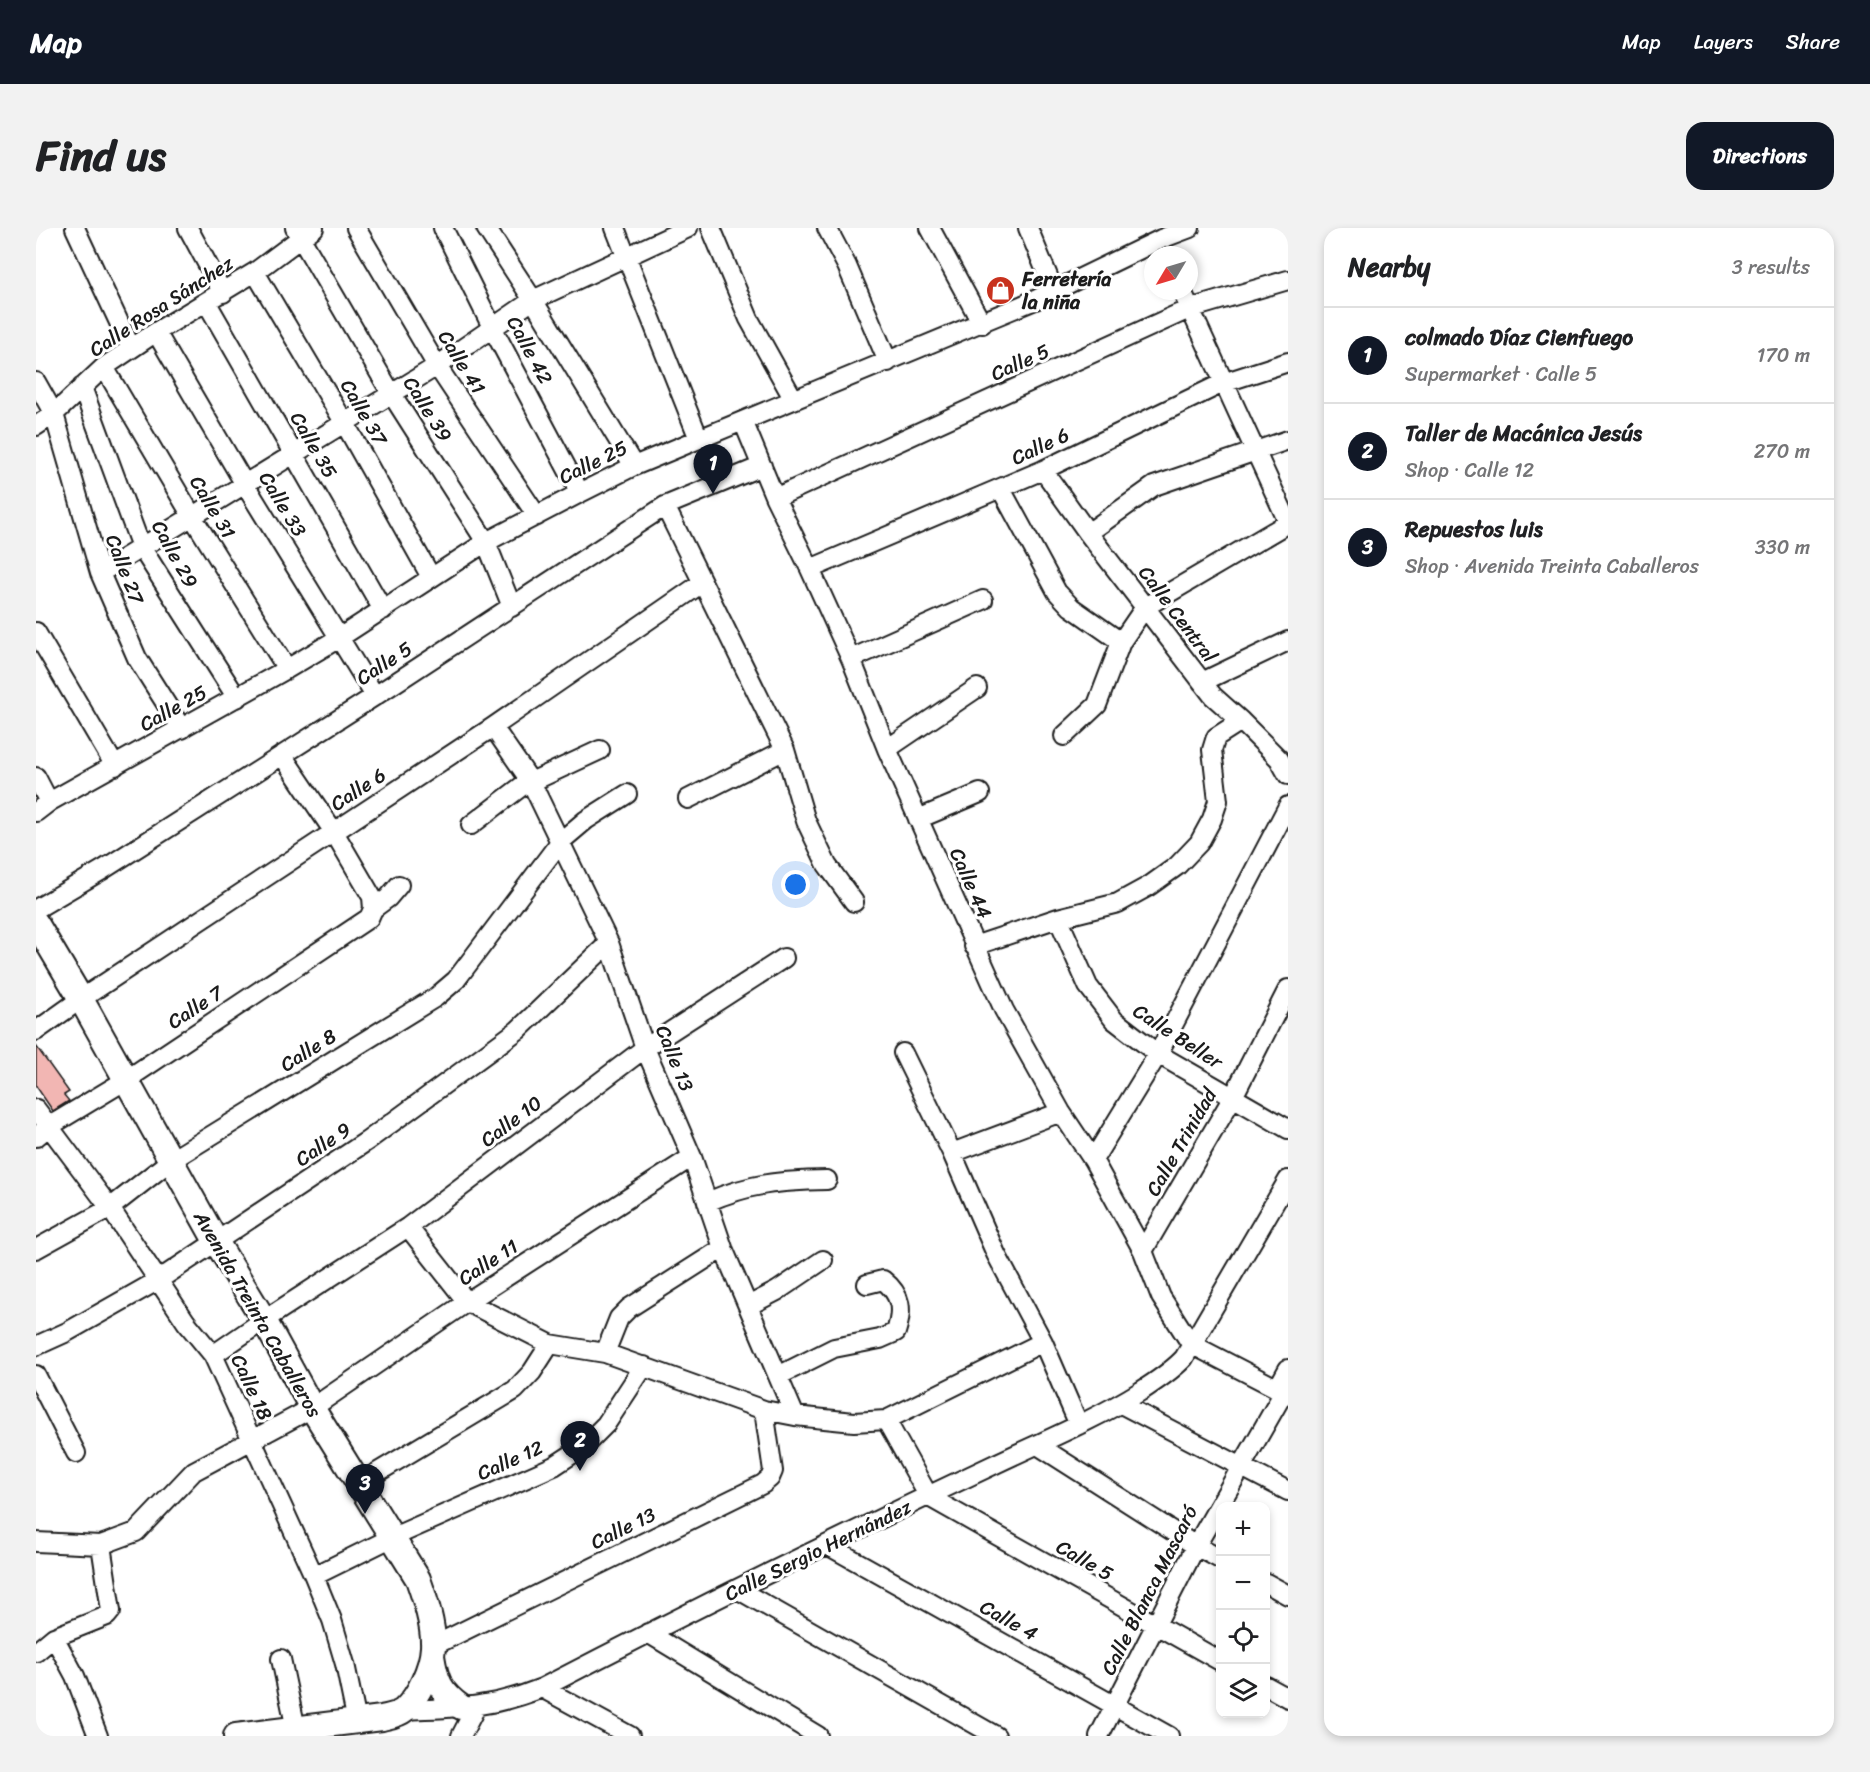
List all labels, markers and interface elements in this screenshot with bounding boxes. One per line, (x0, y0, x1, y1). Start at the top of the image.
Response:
text: Map (30, 18, 82, 67)
text: Map (1622, 23, 1661, 61)
text: Layers (1694, 23, 1753, 61)
text: Share (1786, 23, 1840, 61)
text: Find us (36, 119, 166, 193)
button: Directions (1686, 122, 1834, 190)
text: Nearby (1348, 244, 1430, 290)
street label: Calle Rosa Sánchez (82, 246, 241, 366)
north arrow (1144, 246, 1198, 300)
text: 3 results (1732, 250, 1810, 285)
place label: Ferretería la niña (1021, 262, 1111, 320)
shop icon: Ferretería la niña (985, 274, 1017, 306)
street label: Calle 42 (497, 310, 562, 391)
text: colmado Díaz Cienfuego (1405, 318, 1633, 357)
street label: Calle 41 (428, 323, 495, 401)
street label: Calle 5 (985, 334, 1055, 391)
text: 1 (1363, 338, 1372, 373)
text: 170 m (1757, 338, 1810, 373)
text: Supermarket · Calle 5 (1405, 357, 1597, 392)
street label: Calle 39 (393, 369, 462, 449)
street label: Calle 37 (330, 372, 397, 453)
street label: Calle 35 (280, 405, 347, 485)
text: Taller de Macánica Jesús (1405, 414, 1642, 453)
street label: Calle 6 (1005, 418, 1075, 475)
street label: Calle 25 (553, 431, 634, 494)
text: 2 (1362, 434, 1373, 469)
text: 270 m (1754, 434, 1810, 469)
pin: 1 (694, 444, 732, 494)
text: Shop · Calle 12 (1405, 453, 1534, 488)
street label: Calle 33 (249, 465, 316, 544)
street label: Calle 31 (180, 469, 245, 546)
text: Repuestos luis (1405, 510, 1543, 549)
street label: Calle 29 (142, 514, 208, 595)
street label: Calle 27 (95, 529, 154, 611)
text: 3 (1362, 530, 1373, 565)
text: 330 m (1755, 530, 1810, 565)
text: Shop · Avenida Treinta Caballeros (1405, 549, 1699, 584)
street label: Calle Central (1129, 558, 1226, 671)
street label: Calle 5 (349, 632, 420, 695)
street label: Calle 25 (133, 675, 214, 741)
street label: Calle 6 (323, 758, 393, 821)
street label: Calle 44 (939, 842, 1002, 924)
your location (781, 870, 810, 899)
street label: Calle 7 (160, 975, 232, 1039)
street label: Calle Beller (1126, 994, 1231, 1080)
street label: Calle 8 (273, 1019, 344, 1082)
street label: Calle 13 (645, 1020, 704, 1097)
street label: Calle Trinidad (1136, 1080, 1227, 1203)
street label: Calle 10 (473, 1086, 550, 1157)
street label: Calle 9 (288, 1113, 359, 1176)
street label: Avenida Treinta Caballeros (183, 1203, 332, 1425)
street label: Calle 11 (451, 1230, 526, 1295)
street label: Calle 18 (221, 1348, 282, 1426)
pin: 2 (560, 1422, 600, 1471)
street label: Calle 12 (471, 1430, 549, 1491)
pin: 3 (346, 1464, 384, 1514)
street label: Calle Sergio Hernández (719, 1490, 918, 1611)
street label: Calle 13 (585, 1498, 662, 1559)
street label: Calle Blanca Mascaró (1091, 1498, 1208, 1681)
map controls (1216, 1502, 1270, 1718)
button: + (1216, 1502, 1270, 1556)
street label: Calle 5 (1049, 1530, 1120, 1591)
button: − (1216, 1556, 1270, 1610)
street label: Calle 4 (973, 1590, 1044, 1651)
button: locate (1216, 1610, 1270, 1664)
button: layers (1216, 1664, 1270, 1718)

